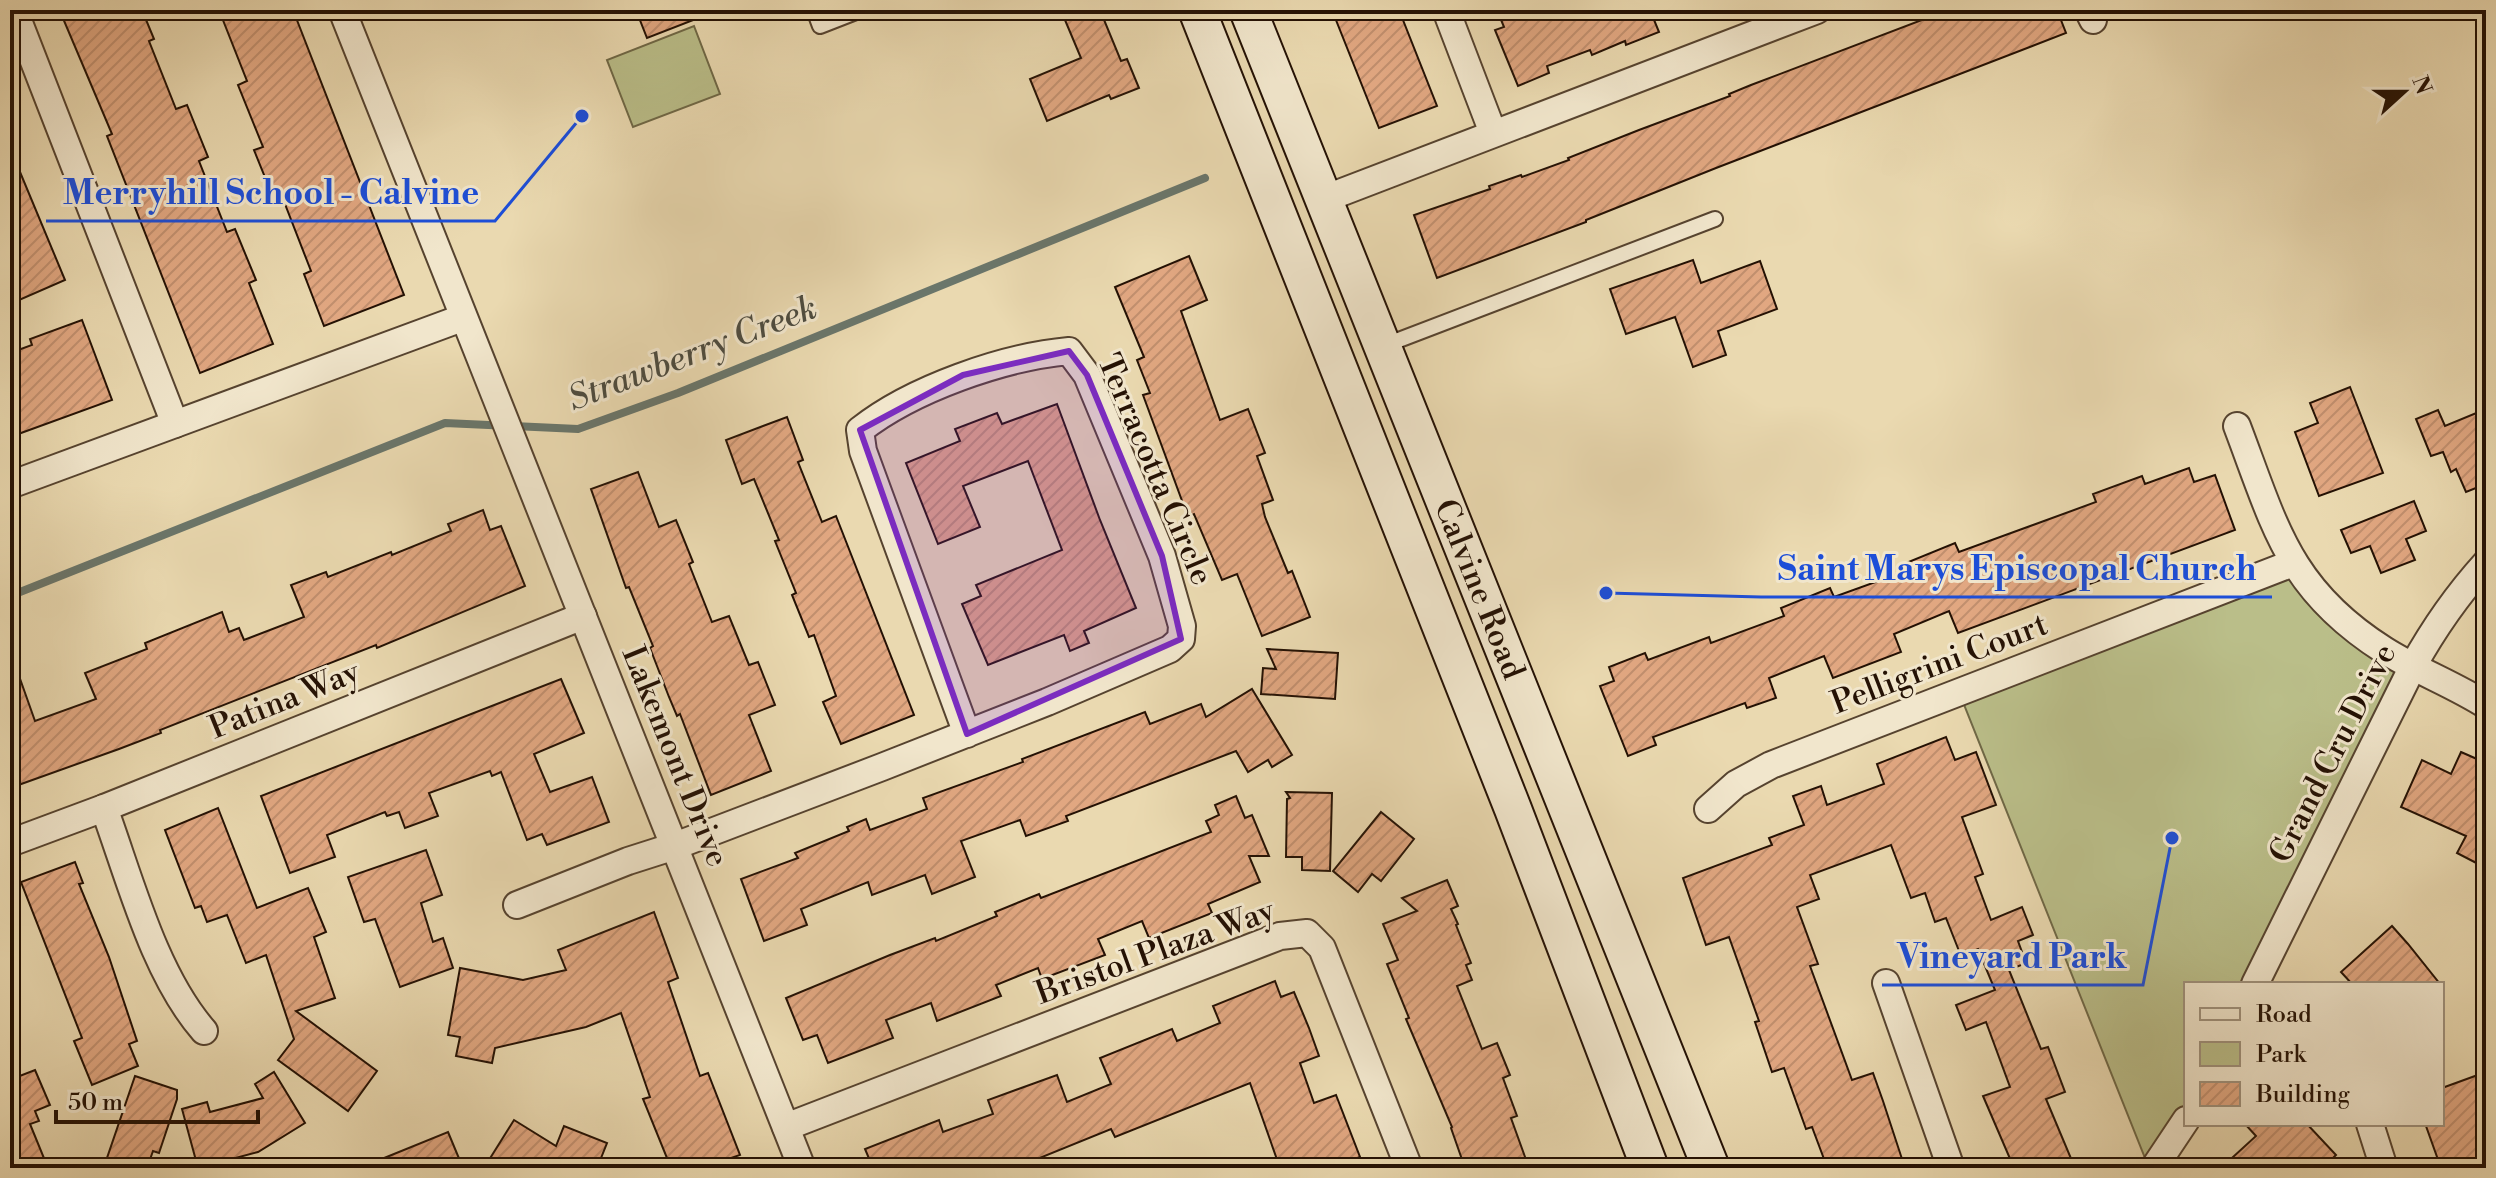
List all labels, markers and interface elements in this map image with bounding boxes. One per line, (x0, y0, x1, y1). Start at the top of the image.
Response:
north arrow (2364, 52, 2444, 132)
text: N (2406, 72, 2437, 99)
callout: Merryhill School - Calvine (46, 163, 495, 221)
text: Merryhill School - Calvine (63, 173, 479, 215)
water label: Strawberry Creek (562, 287, 823, 421)
street label: Terracotta Circle (1088, 348, 1222, 591)
street label: Calvine Road (1425, 494, 1533, 685)
callout: Saint Marys Episcopal Church (1761, 539, 2272, 597)
text: Saint Marys Episcopal Church (1778, 549, 2256, 591)
street label: Pelligrini Court (1826, 604, 2053, 724)
street label: Grand Cru Drive (2261, 637, 2405, 870)
street label: Lakemont Drive (613, 640, 738, 873)
street label: Patina Way (203, 652, 366, 748)
street label: Bristol Plaza Way (1030, 890, 1281, 1014)
callout: Vineyard Park (1882, 927, 2143, 985)
text: Vineyard Park (1897, 937, 2127, 979)
legend (2184, 982, 2444, 1126)
text: Road (2256, 1000, 2312, 1030)
text: Park (2256, 1040, 2307, 1070)
scale bar (56, 1074, 258, 1124)
text: Building (2255, 1080, 2350, 1110)
text: 50 m (68, 1088, 123, 1118)

